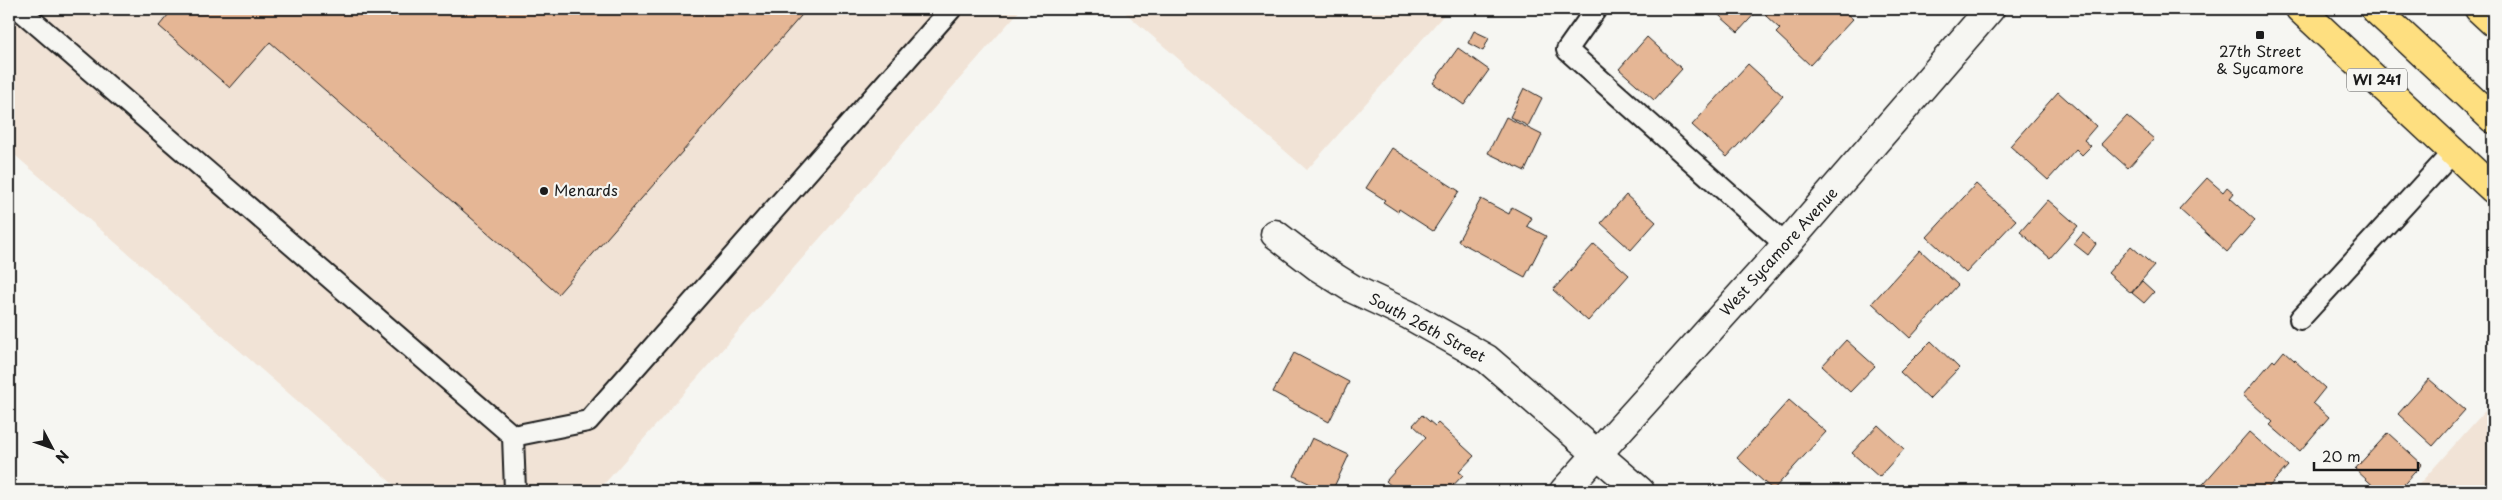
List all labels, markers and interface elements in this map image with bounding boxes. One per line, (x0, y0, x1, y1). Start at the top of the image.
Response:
marker: 27th Street & Sycamore (2254, 29, 2266, 41)
place label: 27th Street & Sycamore (2216, 39, 2304, 79)
road number: WI 241 (2347, 68, 2407, 92)
place label: Menards (554, 178, 618, 201)
street label: West Sycamore Avenue (1714, 181, 1842, 321)
marker: Menards (538, 185, 550, 197)
street label: South 26th Street (1365, 286, 1490, 367)
north arrow (28, 422, 78, 472)
scale bar (2314, 440, 2418, 472)
text: 20 m (2322, 444, 2361, 467)
text: N (51, 446, 74, 468)

